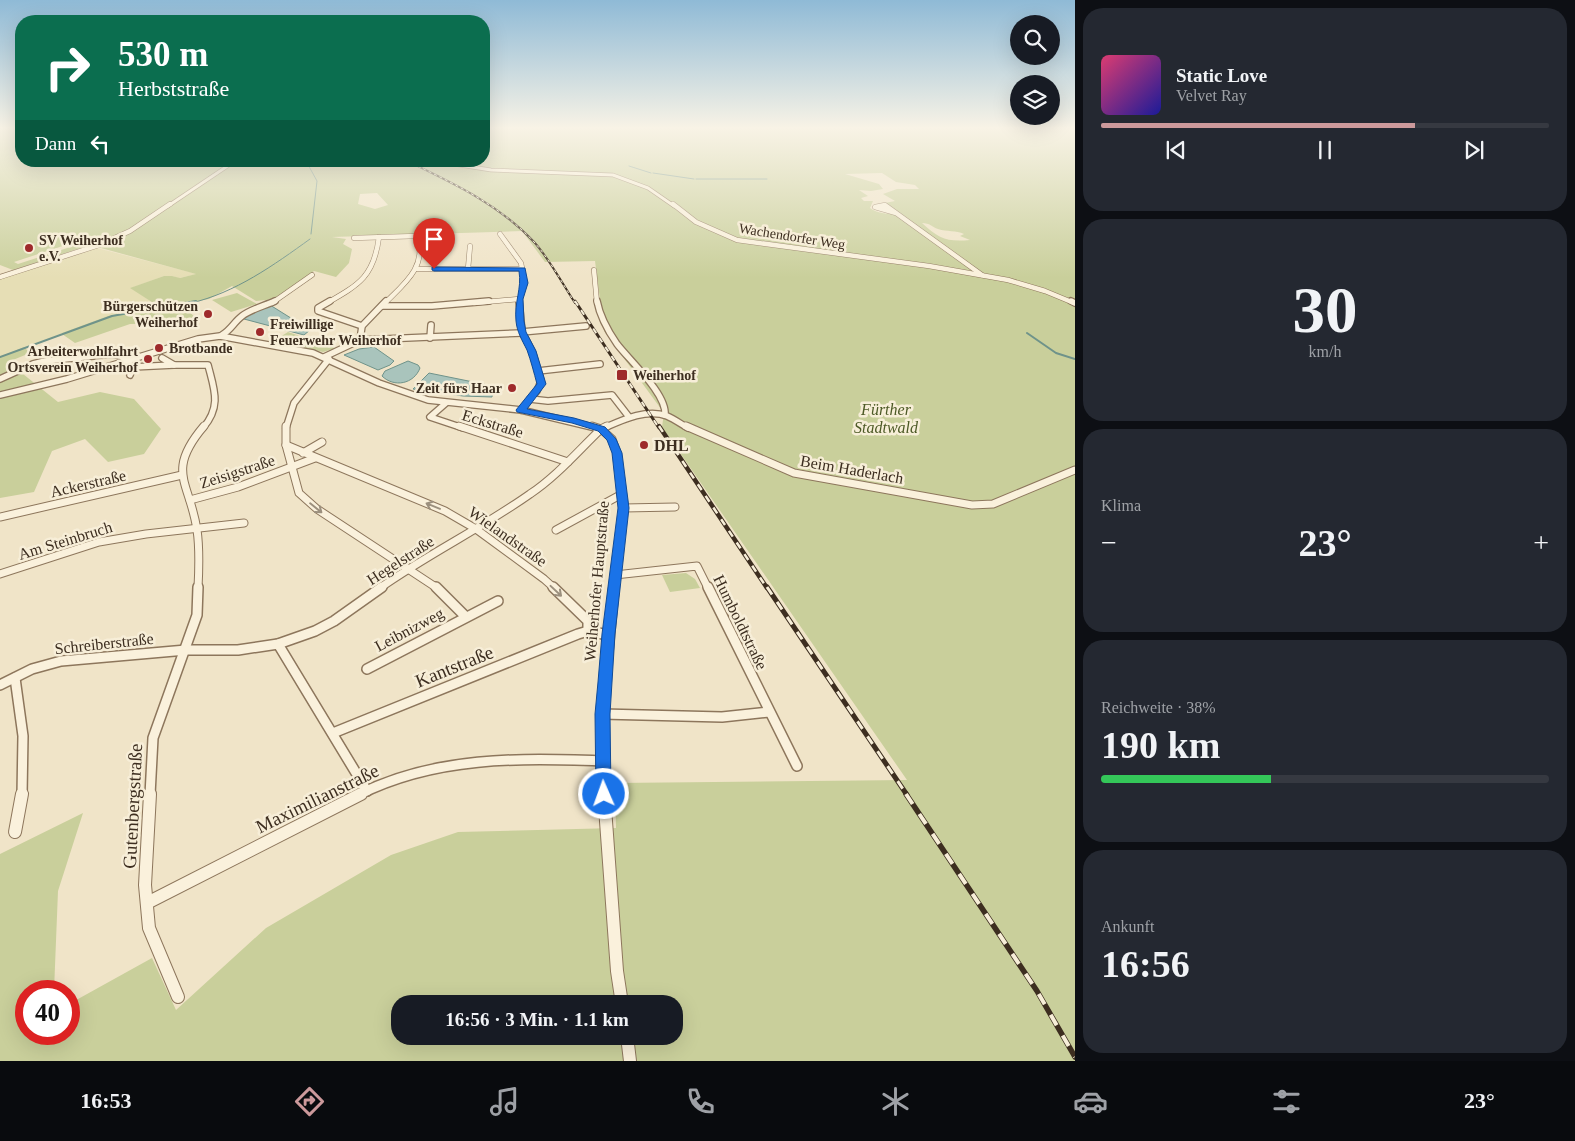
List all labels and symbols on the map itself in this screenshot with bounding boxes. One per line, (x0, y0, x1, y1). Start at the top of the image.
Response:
pin (413, 218, 455, 269)
street label: Wachendorfer Weg (738, 221, 846, 252)
place label: SV Weiherhof e.V. (39, 233, 123, 264)
marker: SV Weiherhof e.V. (23, 242, 35, 254)
place label: Bürgerschützen Weiherhof (103, 299, 198, 330)
marker: Bürgerschützen Weiherhof (202, 308, 214, 320)
place label: Freiwillige Feuerwehr Weiherhof (270, 317, 402, 348)
marker: Freiwillige Feuerwehr Weiherhof (254, 326, 266, 338)
place label: Brotbande (169, 341, 233, 356)
marker: Brotbande (153, 342, 165, 354)
place label: Arbeiterwohlfahrt Ortsverein Weiherhof (7, 344, 138, 375)
marker: Arbeiterwohlfahrt Ortsverein Weiherhof (142, 353, 154, 365)
marker: Weiherhof (615, 368, 629, 382)
place label: Weiherhof (633, 368, 696, 383)
place label: Zeit fürs Haar (416, 381, 502, 396)
marker: Zeit fürs Haar (506, 382, 518, 394)
park label: Fürther Stadtwald (854, 401, 919, 436)
street label: Eckstraße (460, 406, 525, 441)
place label: DHL (654, 437, 689, 454)
marker: DHL (638, 439, 650, 451)
street label: Zeisigstraße (197, 451, 277, 493)
street label: Beim Haderlach (799, 452, 905, 487)
street label: Ackerstraße (49, 467, 128, 500)
street label: Weiherhofer Hauptstraße (581, 500, 613, 662)
one-way arrow (426, 501, 441, 510)
one-way arrow (309, 502, 322, 513)
street label: Wielandstraße (465, 503, 550, 570)
street label: Am Steinbruch (16, 518, 114, 563)
street label: Hegelstraße (364, 532, 437, 589)
street label: Humboldtstraße (710, 572, 771, 672)
one-way arrow (549, 585, 562, 597)
street label: Leibnizweg (372, 604, 447, 656)
street label: Schreiberstraße (54, 630, 154, 657)
street label: Kantstraße (412, 641, 496, 692)
street label: Gutenbergstraße (119, 743, 146, 869)
street label: Maximilianstraße (252, 760, 382, 837)
position arrow (577, 767, 629, 819)
speed limit sign: 40 (15, 980, 80, 1045)

